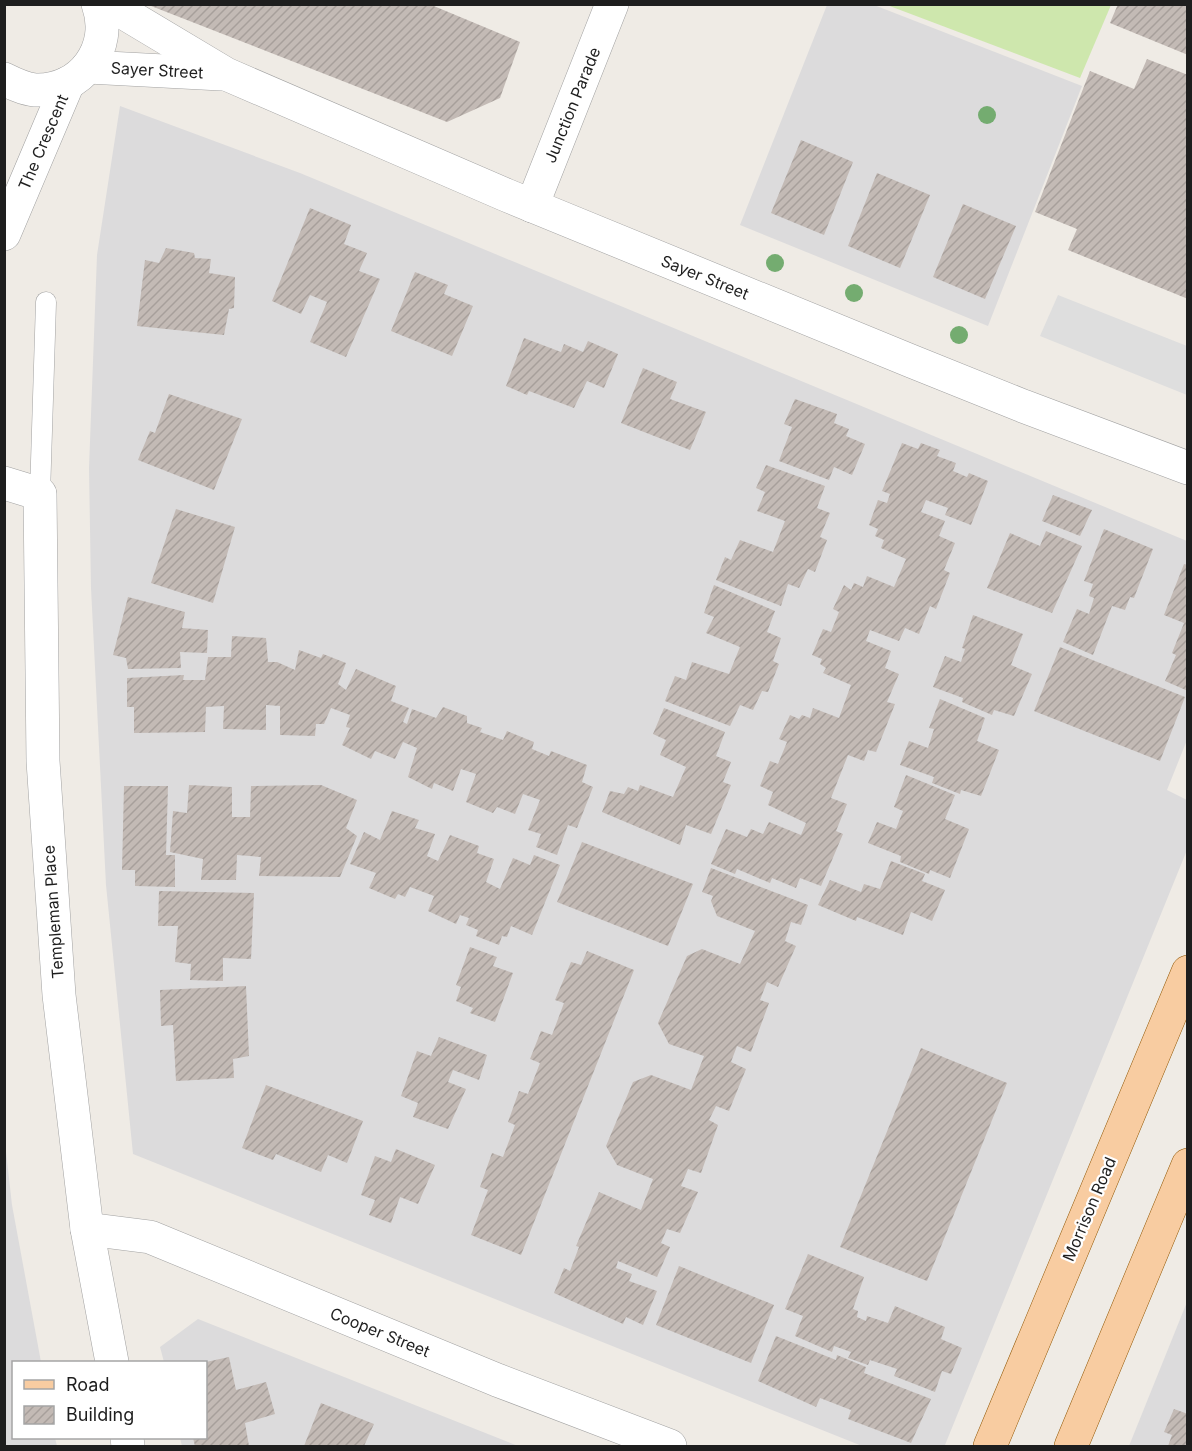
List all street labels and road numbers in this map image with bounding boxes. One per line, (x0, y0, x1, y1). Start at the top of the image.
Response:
street label: Junction Parade (540, 44, 604, 166)
street label: Sayer Street (110, 58, 204, 82)
street label: The Crescent (14, 91, 72, 193)
street label: Sayer Street (658, 250, 752, 304)
street label: Templeman Place (38, 845, 68, 979)
street label: Morrison Road (1058, 1154, 1120, 1264)
street label: Cooper Street (327, 1303, 433, 1361)

